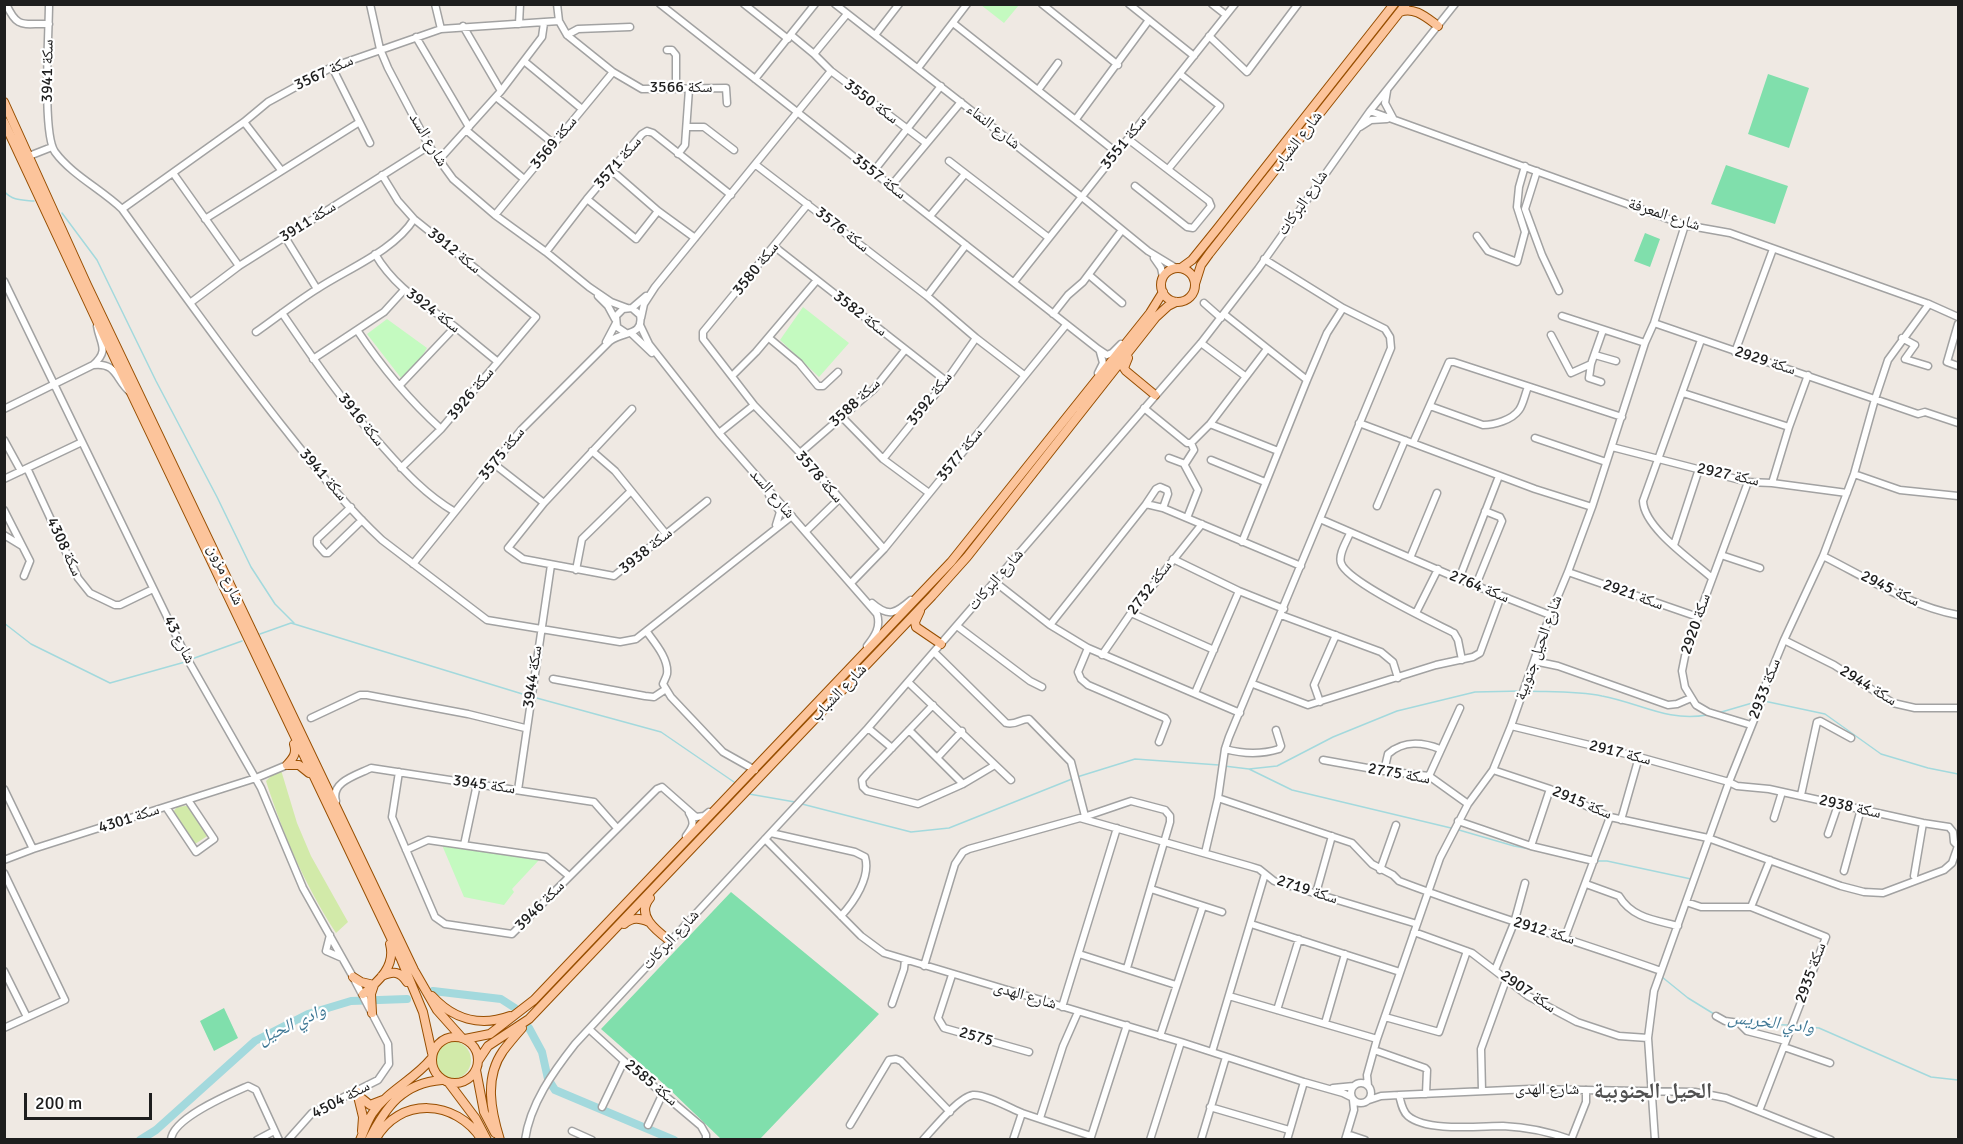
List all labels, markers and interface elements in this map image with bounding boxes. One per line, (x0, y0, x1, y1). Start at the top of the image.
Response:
street label: سكة 3941 (38, 39, 58, 103)
street label: سكة 3567 (291, 51, 357, 95)
street label: سكة 3550 (840, 75, 902, 129)
street label: سكة 3566 (649, 78, 713, 98)
street label: شارع النماء (962, 100, 1024, 154)
street label: شارع الشباب (1267, 107, 1327, 177)
street label: شارع السد (404, 110, 452, 170)
street label: سكة 3551 (1097, 112, 1151, 174)
street label: سكة 3569 (526, 113, 582, 173)
street label: سكة 3571 (590, 133, 646, 193)
street label: سكة 3557 (848, 150, 910, 204)
street label: شارع البركات (1274, 167, 1332, 239)
street label: شارع المعرفة (1625, 194, 1703, 236)
street label: سكة 3911 (276, 197, 340, 247)
street label: سكة 3576 (811, 203, 873, 257)
street label: سكة 3912 (423, 224, 485, 278)
street label: سكة 3580 (729, 238, 783, 300)
street label: سكة 3924 (402, 284, 464, 338)
street label: سكة 3582 (829, 287, 891, 341)
street label: سكة 2929 (1732, 342, 1798, 380)
street label: سكة 3926 (443, 364, 499, 424)
street label: سكة 3592 (903, 368, 957, 430)
street label: سكة 3588 (825, 374, 885, 432)
street label: سكة 3916 (334, 389, 388, 451)
street label: سكة 3575 (475, 423, 529, 485)
street label: سكة 3577 (933, 424, 987, 486)
street label: سكة 3941 (295, 445, 351, 505)
street label: سكة 3578 (791, 447, 847, 507)
street label: سكة 2927 (1695, 459, 1761, 491)
street label: شارع السد (745, 465, 799, 523)
street label: سكة 4308 (42, 514, 86, 580)
street label: سكة 3938 (615, 524, 677, 578)
street label: شارع مزون (203, 542, 247, 608)
street label: شارع البركات (964, 545, 1028, 615)
street label: سكة 2732 (1123, 557, 1177, 619)
street label: سكة 2764 (1446, 566, 1512, 608)
street label: سكة 2945 (1857, 567, 1923, 611)
street label: سكة 2921 (1600, 575, 1666, 615)
street label: سكة 2920 (1677, 591, 1715, 657)
street label: شارع الحيل جنوبية (1511, 593, 1567, 703)
street label: شارع 43 (159, 613, 199, 667)
street label: سكة 3944 (519, 644, 547, 710)
street label: سكة 2933 (1745, 656, 1785, 722)
street label: شارع الشباب (807, 660, 871, 726)
street label: سكة 2944 (1836, 662, 1900, 710)
street label: سكة 2917 (1587, 736, 1653, 770)
street label: سكة 2775 (1366, 759, 1432, 789)
street label: سكة 3945 (451, 771, 517, 799)
street label: سكة 2915 (1549, 782, 1615, 824)
street label: سكة 2938 (1817, 791, 1883, 823)
street label: سكة 4301 (96, 800, 162, 838)
street label: سكة 2719 (1274, 871, 1340, 909)
street label: سكة 3946 (511, 877, 569, 935)
street label: شارع البركات (638, 906, 704, 974)
street label: سكة 2912 (1511, 913, 1577, 949)
street label: سكة 2935 (1791, 940, 1831, 1006)
street label: سكة 2907 (1496, 966, 1560, 1018)
street label: شارع الهدى (991, 978, 1059, 1014)
water label: وادي الحيل (255, 1000, 329, 1050)
water label: وادي الخريس (1726, 1007, 1816, 1039)
street label: 2575 (957, 1023, 995, 1051)
street label: سكة 2585 (621, 1055, 681, 1111)
street label: سكة 4504 (309, 1077, 373, 1123)
district label: الحيل الجنوبية (1594, 1079, 1712, 1105)
street label: شارع الهدى (1515, 1080, 1579, 1100)
scale bar (27, 1081, 154, 1119)
text: 200 m (35, 1092, 82, 1114)

